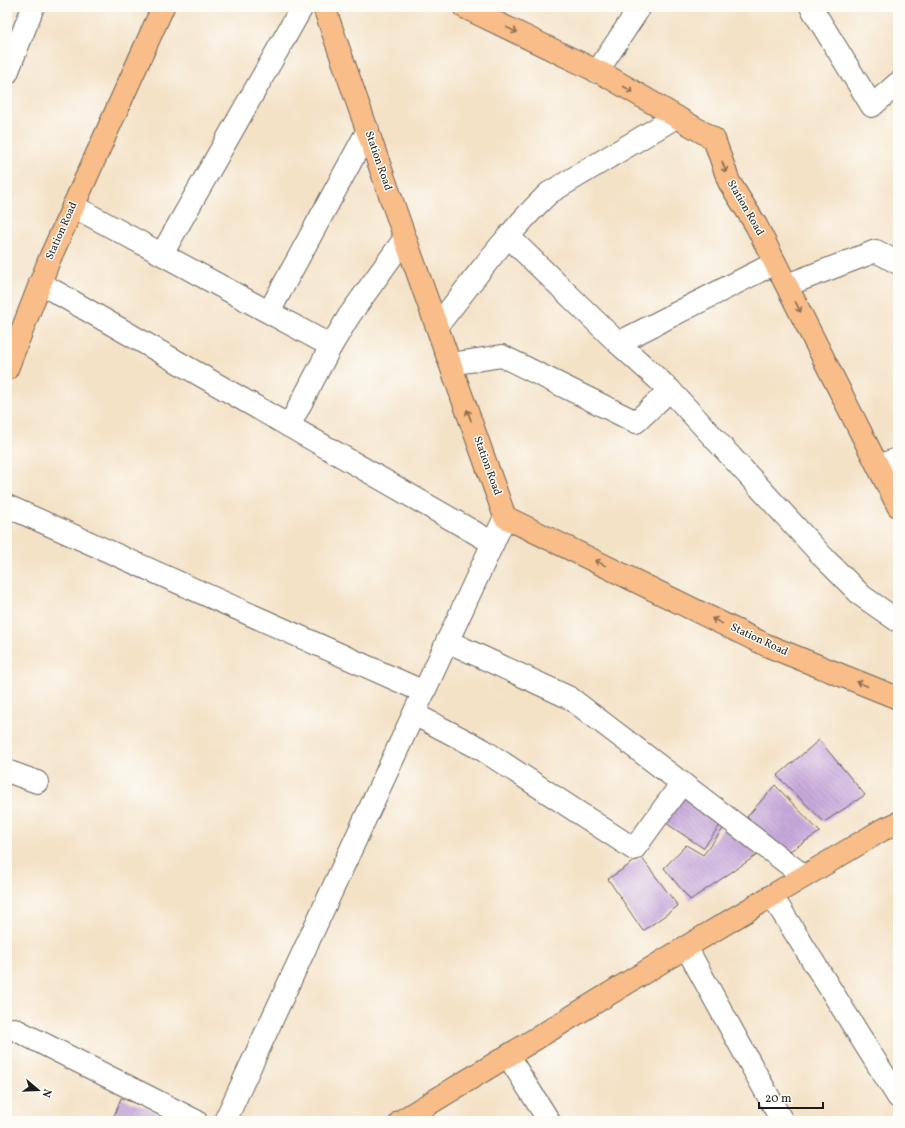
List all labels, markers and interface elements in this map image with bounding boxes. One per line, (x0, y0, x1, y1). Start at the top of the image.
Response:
one-way arrow (506, 27, 518, 34)
one-way arrow (622, 85, 634, 93)
street label: Station Road (361, 129, 395, 193)
one-way arrow (721, 161, 728, 174)
street label: Station Road (723, 177, 767, 239)
street label: Station Road (43, 200, 81, 262)
one-way arrow (794, 301, 802, 313)
one-way arrow (464, 410, 472, 422)
street label: Station Road (469, 434, 505, 498)
one-way arrow (595, 559, 607, 567)
one-way arrow (711, 617, 723, 624)
street label: Station Road (728, 620, 790, 660)
one-way arrow (856, 679, 868, 687)
north arrow (18, 1070, 58, 1110)
scale bar (759, 1084, 823, 1110)
text: N (38, 1087, 54, 1099)
text: 20 m (765, 1091, 792, 1107)

